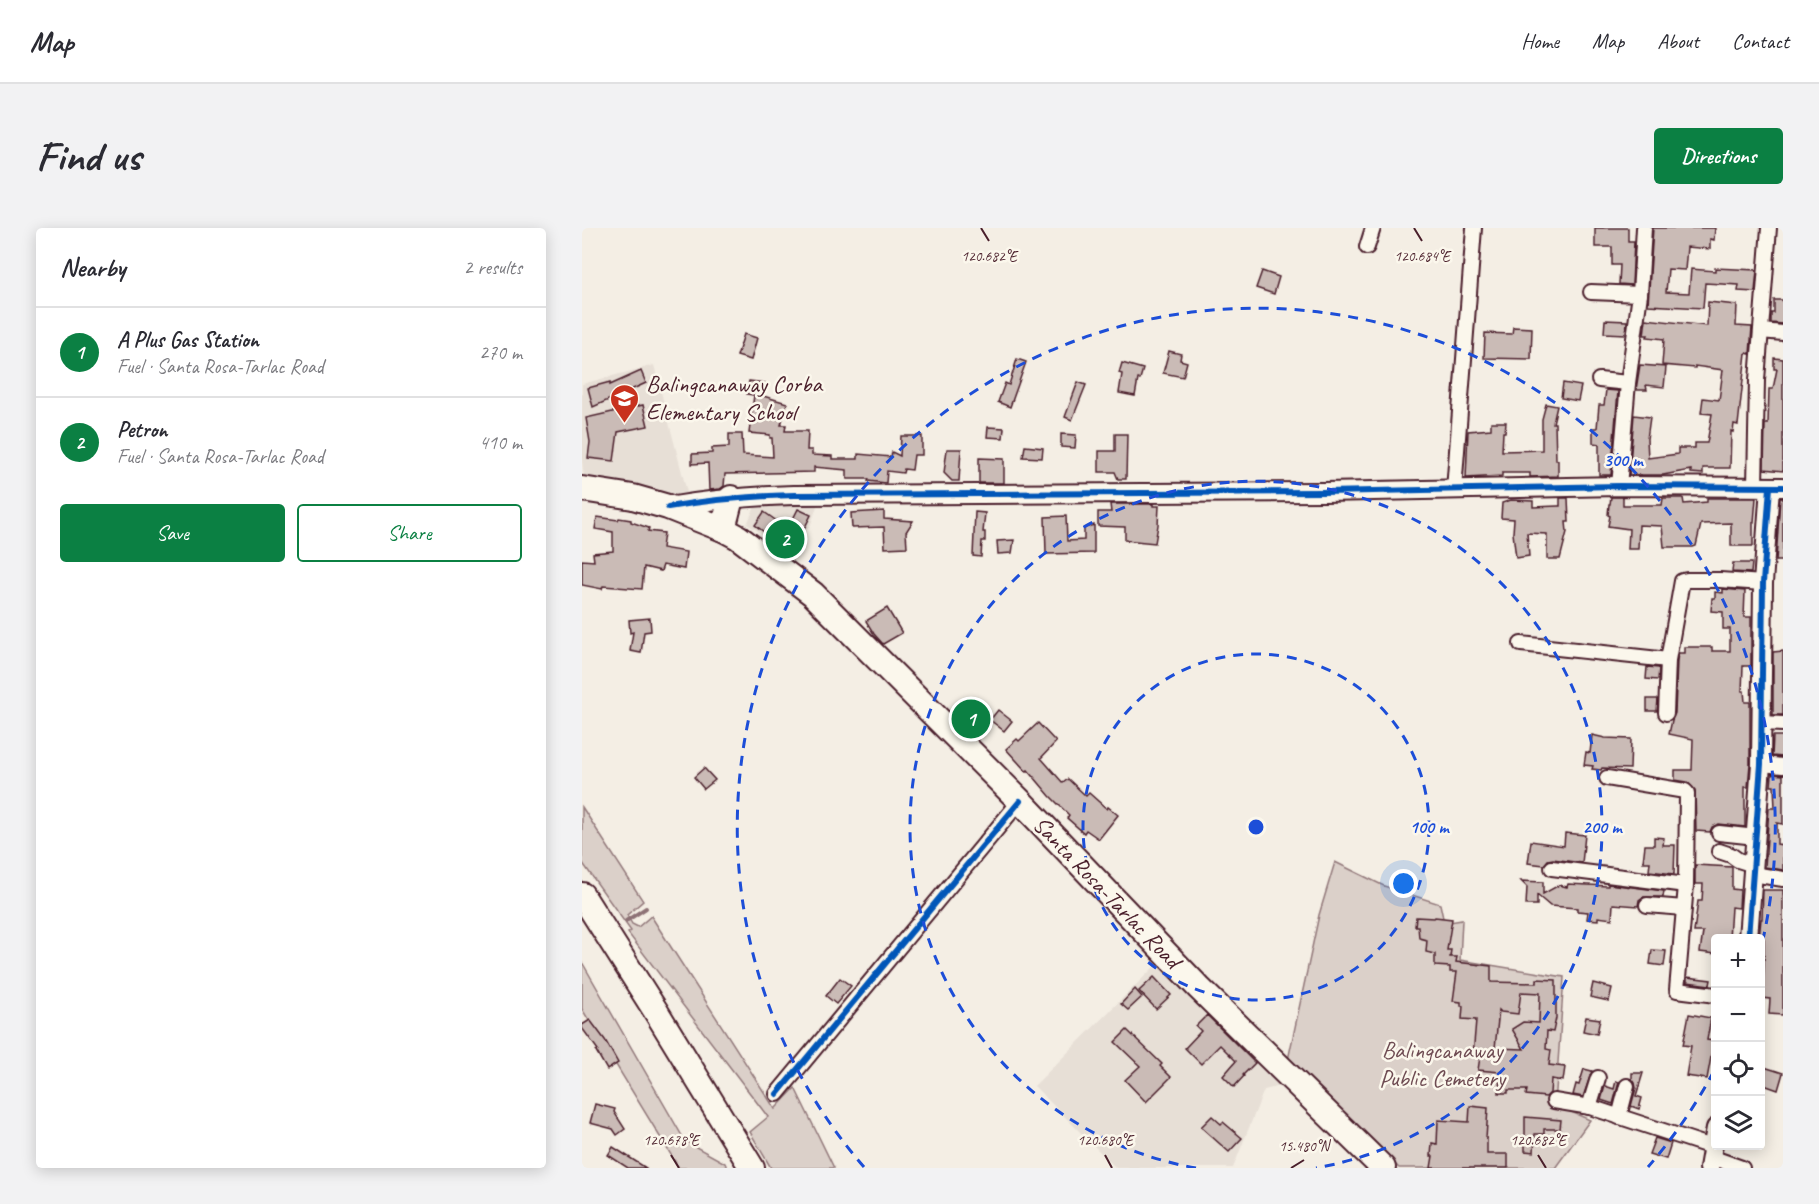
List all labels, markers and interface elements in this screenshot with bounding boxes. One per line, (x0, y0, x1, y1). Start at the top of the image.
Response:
text: Map (30, 24, 73, 59)
text: Home (1521, 28, 1559, 54)
text: Map (1592, 28, 1624, 54)
text: About (1657, 28, 1699, 54)
text: Contact (1732, 28, 1789, 54)
button: Directions (1654, 128, 1783, 184)
text: Find us (36, 130, 141, 183)
text: 120.682°E (961, 247, 1019, 266)
text: 120.684°E (1394, 247, 1452, 266)
text: Nearby (60, 251, 125, 284)
text: 2 results (463, 255, 522, 280)
text: A Plus Gas Station (117, 326, 259, 354)
text: 1 (75, 340, 84, 365)
text: 270 m (479, 340, 522, 365)
text: Fuel · Santa Rosa-Tarlac Road (117, 354, 324, 379)
place label: Balingcanaway Corba Elementary School (646, 369, 823, 427)
school or university icon: Balingcanaway Corba Elementary School (609, 382, 641, 424)
text: Petron (117, 416, 167, 444)
text: 2 (75, 430, 84, 455)
text: 410 m (479, 430, 522, 455)
text: Fuel · Santa Rosa-Tarlac Road (117, 444, 324, 469)
text: 300 m (1604, 449, 1644, 471)
button: Save (60, 504, 285, 562)
button: Share (297, 504, 522, 562)
pin: 2 (766, 516, 804, 562)
pin: 1 (952, 696, 990, 742)
street label: Santa Rosa-Tarlac Road (1027, 809, 1190, 977)
text: 100 m (1410, 816, 1450, 838)
text: 200 m (1583, 816, 1623, 838)
centre of rings (1246, 817, 1266, 837)
your location (1389, 869, 1418, 898)
map controls (1711, 934, 1765, 1150)
button: + (1711, 934, 1765, 988)
button: − (1711, 988, 1765, 1042)
park label: Balingcanaway Public Cemetery (1379, 1035, 1507, 1093)
button: locate (1711, 1042, 1765, 1096)
button: layers (1711, 1096, 1765, 1150)
text: 120.678°E (643, 1131, 701, 1150)
text: 120.680°E (1077, 1131, 1135, 1150)
text: 120.682°E (1510, 1131, 1568, 1150)
text: 15.480°N (1279, 1137, 1332, 1156)

